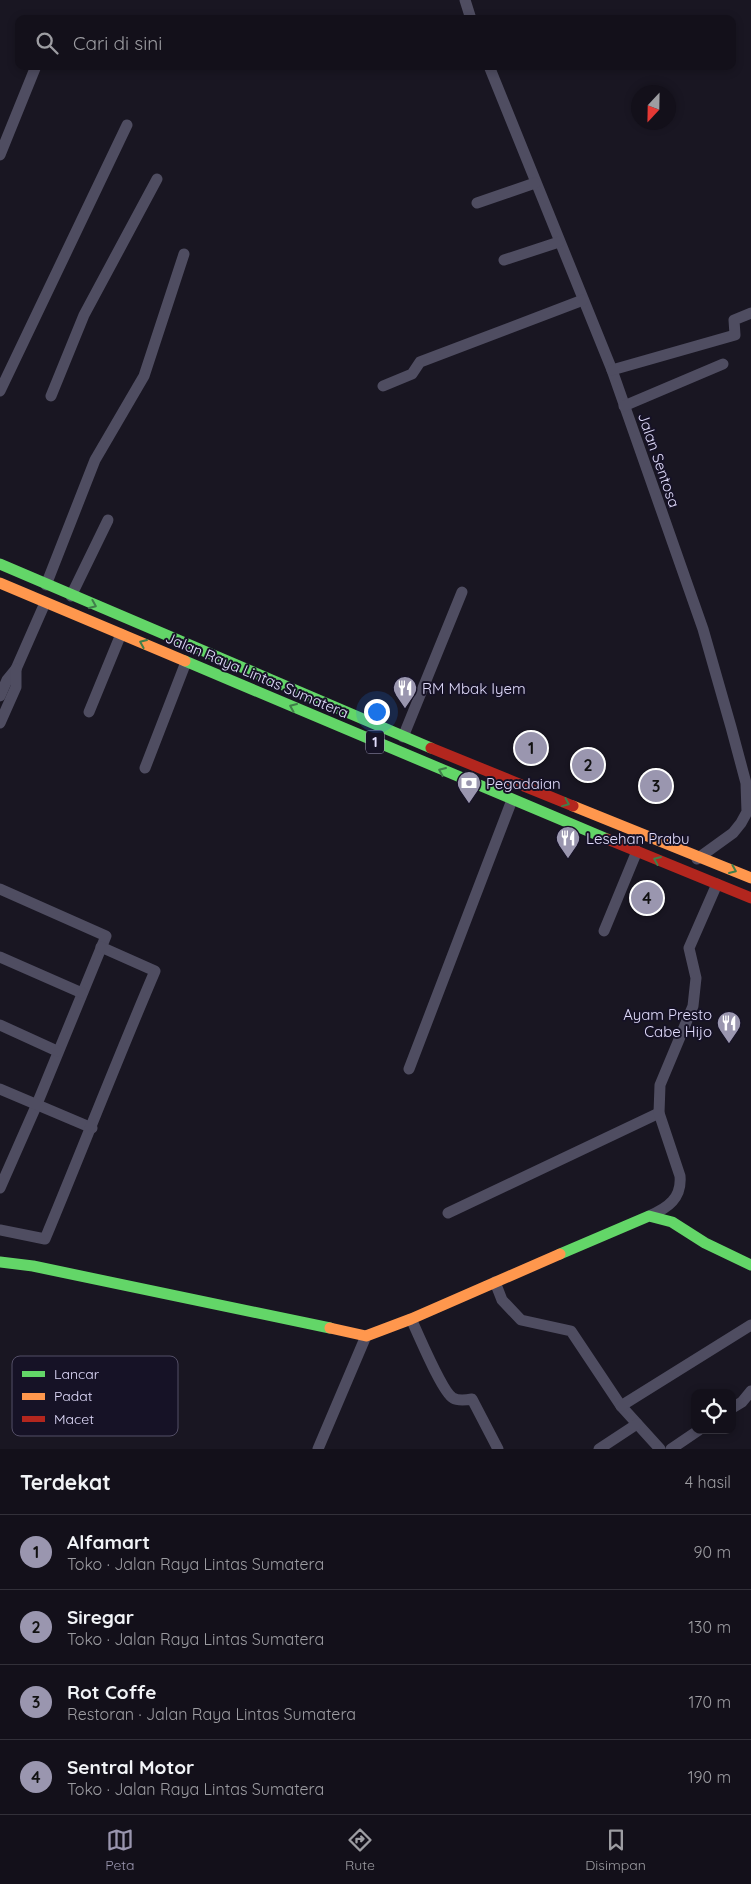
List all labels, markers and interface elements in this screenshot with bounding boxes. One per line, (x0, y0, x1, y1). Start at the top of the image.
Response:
search box (15, 15, 736, 70)
icon: search (33, 29, 61, 57)
text: Cari di sini (73, 31, 162, 55)
north arrow (631, 85, 676, 130)
street label: Jalan Sentosa (634, 410, 684, 510)
one-way arrow (88, 599, 97, 609)
street label: Jalan Raya Lintas Sumatera (163, 628, 351, 722)
one-way arrow (139, 639, 148, 650)
restaurant icon: RM Mbak Iyem (392, 675, 418, 709)
place label: RM Mbak Iyem (422, 679, 526, 698)
your location (364, 699, 390, 725)
one-way arrow (289, 703, 298, 714)
pin: 1 (515, 729, 547, 767)
road number: 1 (366, 730, 384, 754)
pin: 2 (572, 746, 604, 784)
one-way arrow (438, 767, 447, 777)
pin: 3 (640, 767, 672, 805)
bank icon: Pegadaian (456, 770, 482, 804)
place label: Pegadaian (486, 774, 561, 793)
one-way arrow (561, 797, 569, 807)
restaurant icon: Lesehan Prabu (555, 825, 581, 859)
place label: Lesehan Prabu (586, 829, 690, 848)
one-way arrow (653, 855, 662, 866)
one-way arrow (728, 864, 736, 874)
pin: 4 (631, 879, 663, 917)
place label: Ayam Presto Cabe Hijo (623, 1005, 712, 1041)
restaurant icon: Ayam Presto Cabe Hijo (716, 1010, 742, 1044)
legend (12, 1356, 178, 1436)
text: Lancar (54, 1365, 100, 1383)
text: Padat (54, 1387, 93, 1405)
map controls (691, 1389, 736, 1434)
button: locate (691, 1389, 736, 1434)
text: Macet (54, 1410, 94, 1428)
text: Terdekat (20, 1469, 111, 1495)
text: 4 hasil (685, 1472, 731, 1492)
text: Alfamart (67, 1530, 150, 1554)
text: 1 (33, 1542, 39, 1562)
text: 90 m (694, 1542, 731, 1562)
text: Toko · Jalan Raya Lintas Sumatera (67, 1554, 324, 1574)
text: Siregar (67, 1605, 134, 1629)
text: 2 (31, 1617, 41, 1637)
text: 130 m (688, 1617, 731, 1637)
text: Toko · Jalan Raya Lintas Sumatera (67, 1629, 324, 1649)
text: Rot Coffe (67, 1680, 157, 1704)
text: 3 (32, 1692, 40, 1712)
text: 170 m (688, 1692, 731, 1712)
text: Restoran · Jalan Raya Lintas Sumatera (67, 1704, 356, 1724)
text: Sentral Motor (67, 1755, 194, 1779)
text: 4 (31, 1767, 41, 1787)
text: 190 m (688, 1767, 731, 1787)
text: Toko · Jalan Raya Lintas Sumatera (67, 1779, 324, 1799)
tab: Peta (105, 1826, 135, 1874)
tab: Rute (345, 1826, 375, 1874)
tab: Disimpan (585, 1826, 646, 1874)

